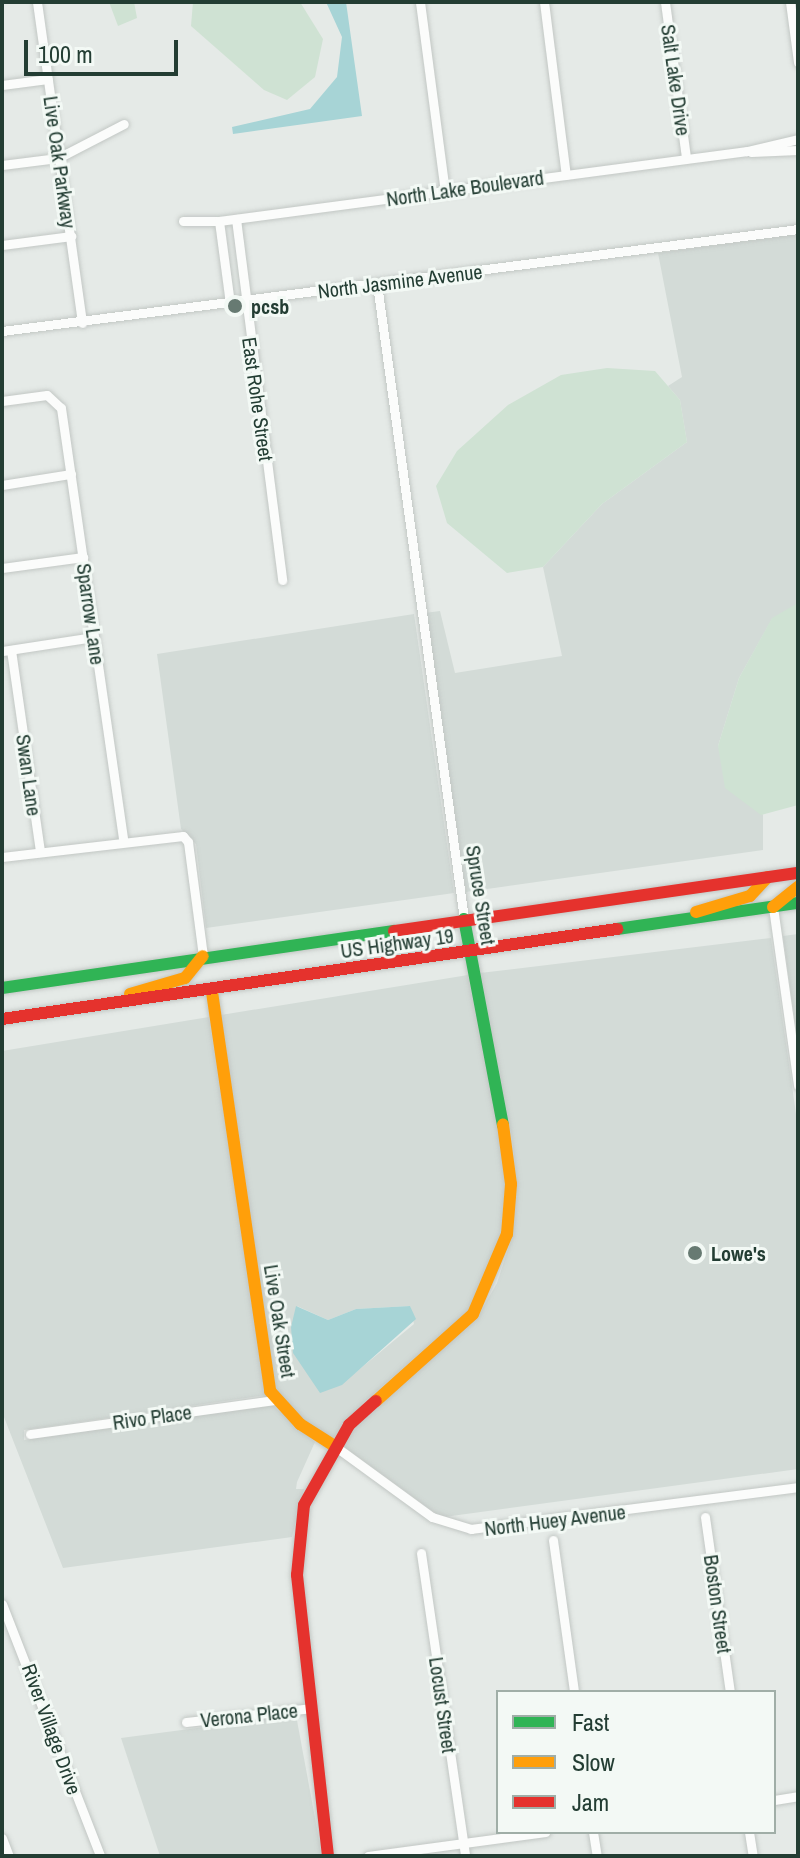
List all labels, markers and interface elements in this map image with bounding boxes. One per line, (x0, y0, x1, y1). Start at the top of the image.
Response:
street label: Salt Lake Drive (656, 23, 696, 137)
scale bar (28, 24, 182, 74)
text: 100 m (38, 38, 93, 70)
street label: Live Oak Parkway (39, 94, 81, 230)
street label: North Lake Boulevard (385, 165, 545, 211)
street label: North Jasmine Avenue (316, 259, 484, 303)
place label: pcsb (251, 294, 289, 318)
marker: pcsb (226, 297, 244, 315)
street label: East Rohe Street (237, 335, 279, 463)
street label: Sparrow Lane (72, 562, 110, 666)
street label: Swan Lane (11, 733, 47, 817)
street label: Spruce Street (461, 844, 501, 946)
street label: US Highway 19 (339, 923, 455, 963)
place label: Lowe's (711, 1241, 766, 1265)
marker: Lowe's (686, 1244, 704, 1262)
street label: Live Oak Street (259, 1263, 301, 1379)
street label: Rivo Place (111, 1400, 193, 1434)
street label: North Huey Avenue (483, 1499, 627, 1541)
street label: Boston Street (699, 1553, 737, 1655)
street label: Locust Street (424, 1655, 462, 1755)
street label: River Village Drive (17, 1660, 87, 1798)
legend (496, 1690, 776, 1834)
street label: Verona Place (199, 1698, 299, 1732)
text: Fast (572, 1706, 609, 1738)
text: Slow (572, 1746, 615, 1778)
text: Jam (572, 1786, 609, 1818)

